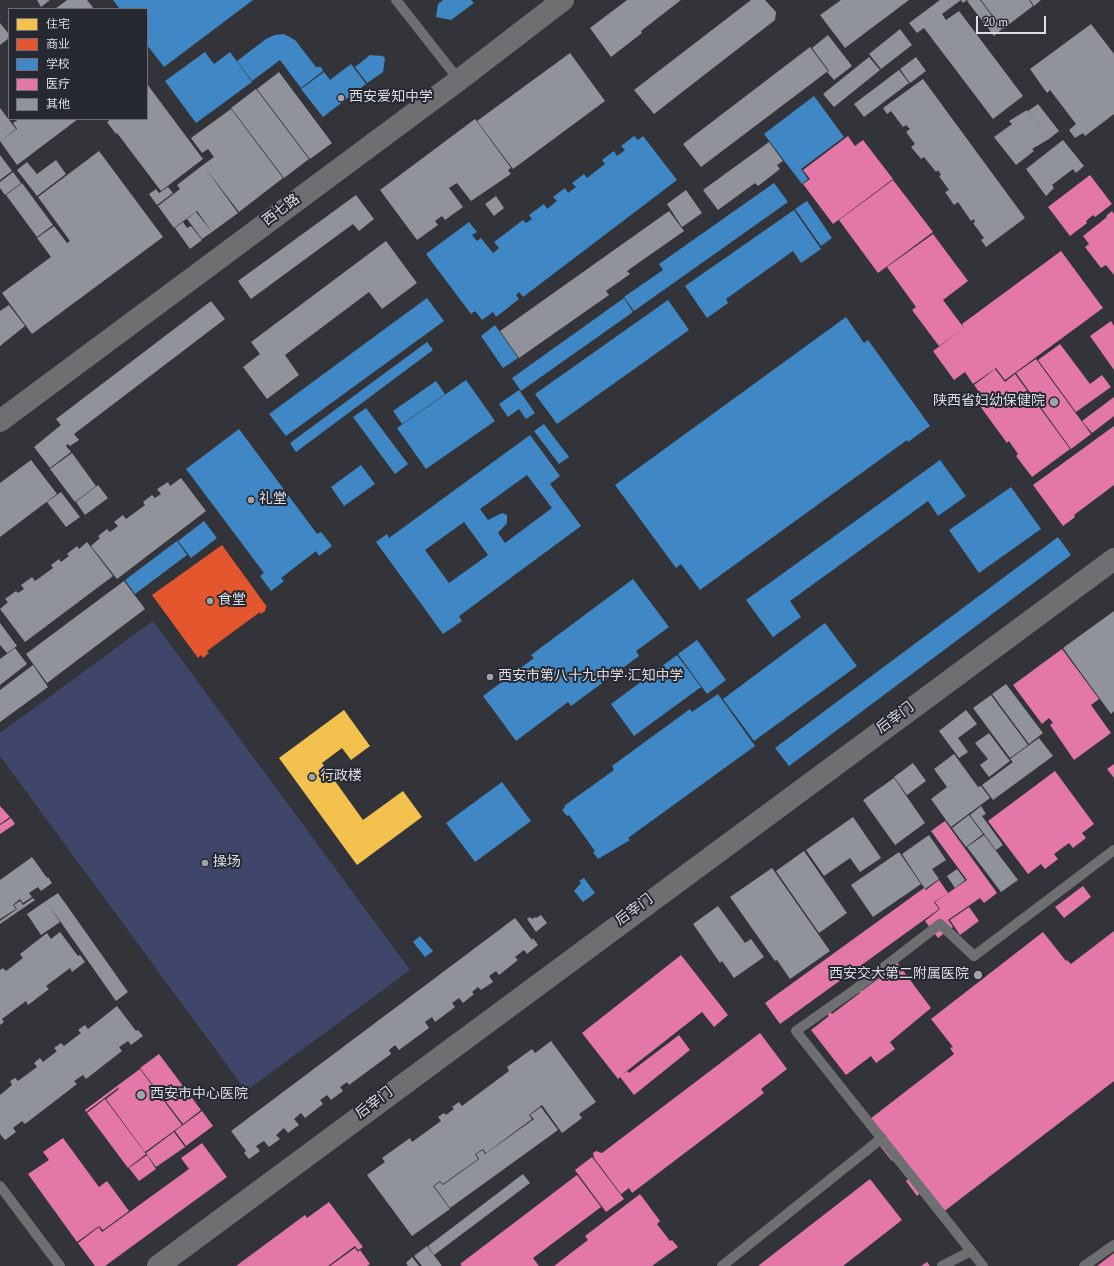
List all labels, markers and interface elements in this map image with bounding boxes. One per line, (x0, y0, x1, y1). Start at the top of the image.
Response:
legend (8, 8, 148, 120)
scale bar (978, 8, 1048, 34)
text: 20 m (983, 13, 1008, 32)
text: 住宅 (46, 15, 70, 34)
text: 商业 (46, 35, 70, 54)
text: 学校 (46, 55, 70, 74)
text: 医疗 (46, 75, 70, 94)
place label: 西安爱知中学 (349, 90, 433, 106)
marker: 西安爱知中学 (336, 93, 346, 103)
text: 其他 (46, 95, 70, 114)
street label: 西七路 (260, 192, 304, 230)
place label: 陕西省妇幼保健院 (933, 394, 1045, 410)
marker: 陕西省妇幼保健院 (1048, 396, 1060, 408)
place label: 礼堂 (259, 492, 287, 508)
marker: 礼堂 (246, 495, 256, 505)
place label: 食堂 (218, 593, 246, 609)
marker: 食堂 (205, 596, 215, 606)
place label: 西安市第八十九中学·汇知中学 (498, 669, 683, 685)
marker: 西安市第八十九中学·汇知中学 (485, 672, 495, 682)
street label: 后宰门 (874, 700, 918, 738)
place label: 行政楼 (320, 769, 362, 785)
marker: 行政楼 (307, 772, 317, 782)
place label: 操场 (213, 855, 241, 871)
marker: 操场 (200, 858, 210, 868)
street label: 后宰门 (613, 892, 657, 930)
place label: 西安交大第二附属医院 (829, 967, 969, 983)
marker: 西安交大第二附属医院 (972, 969, 984, 981)
street label: 后宰门 (353, 1085, 397, 1123)
place label: 西安市中心医院 (150, 1087, 248, 1103)
marker: 西安市中心医院 (135, 1089, 147, 1101)

